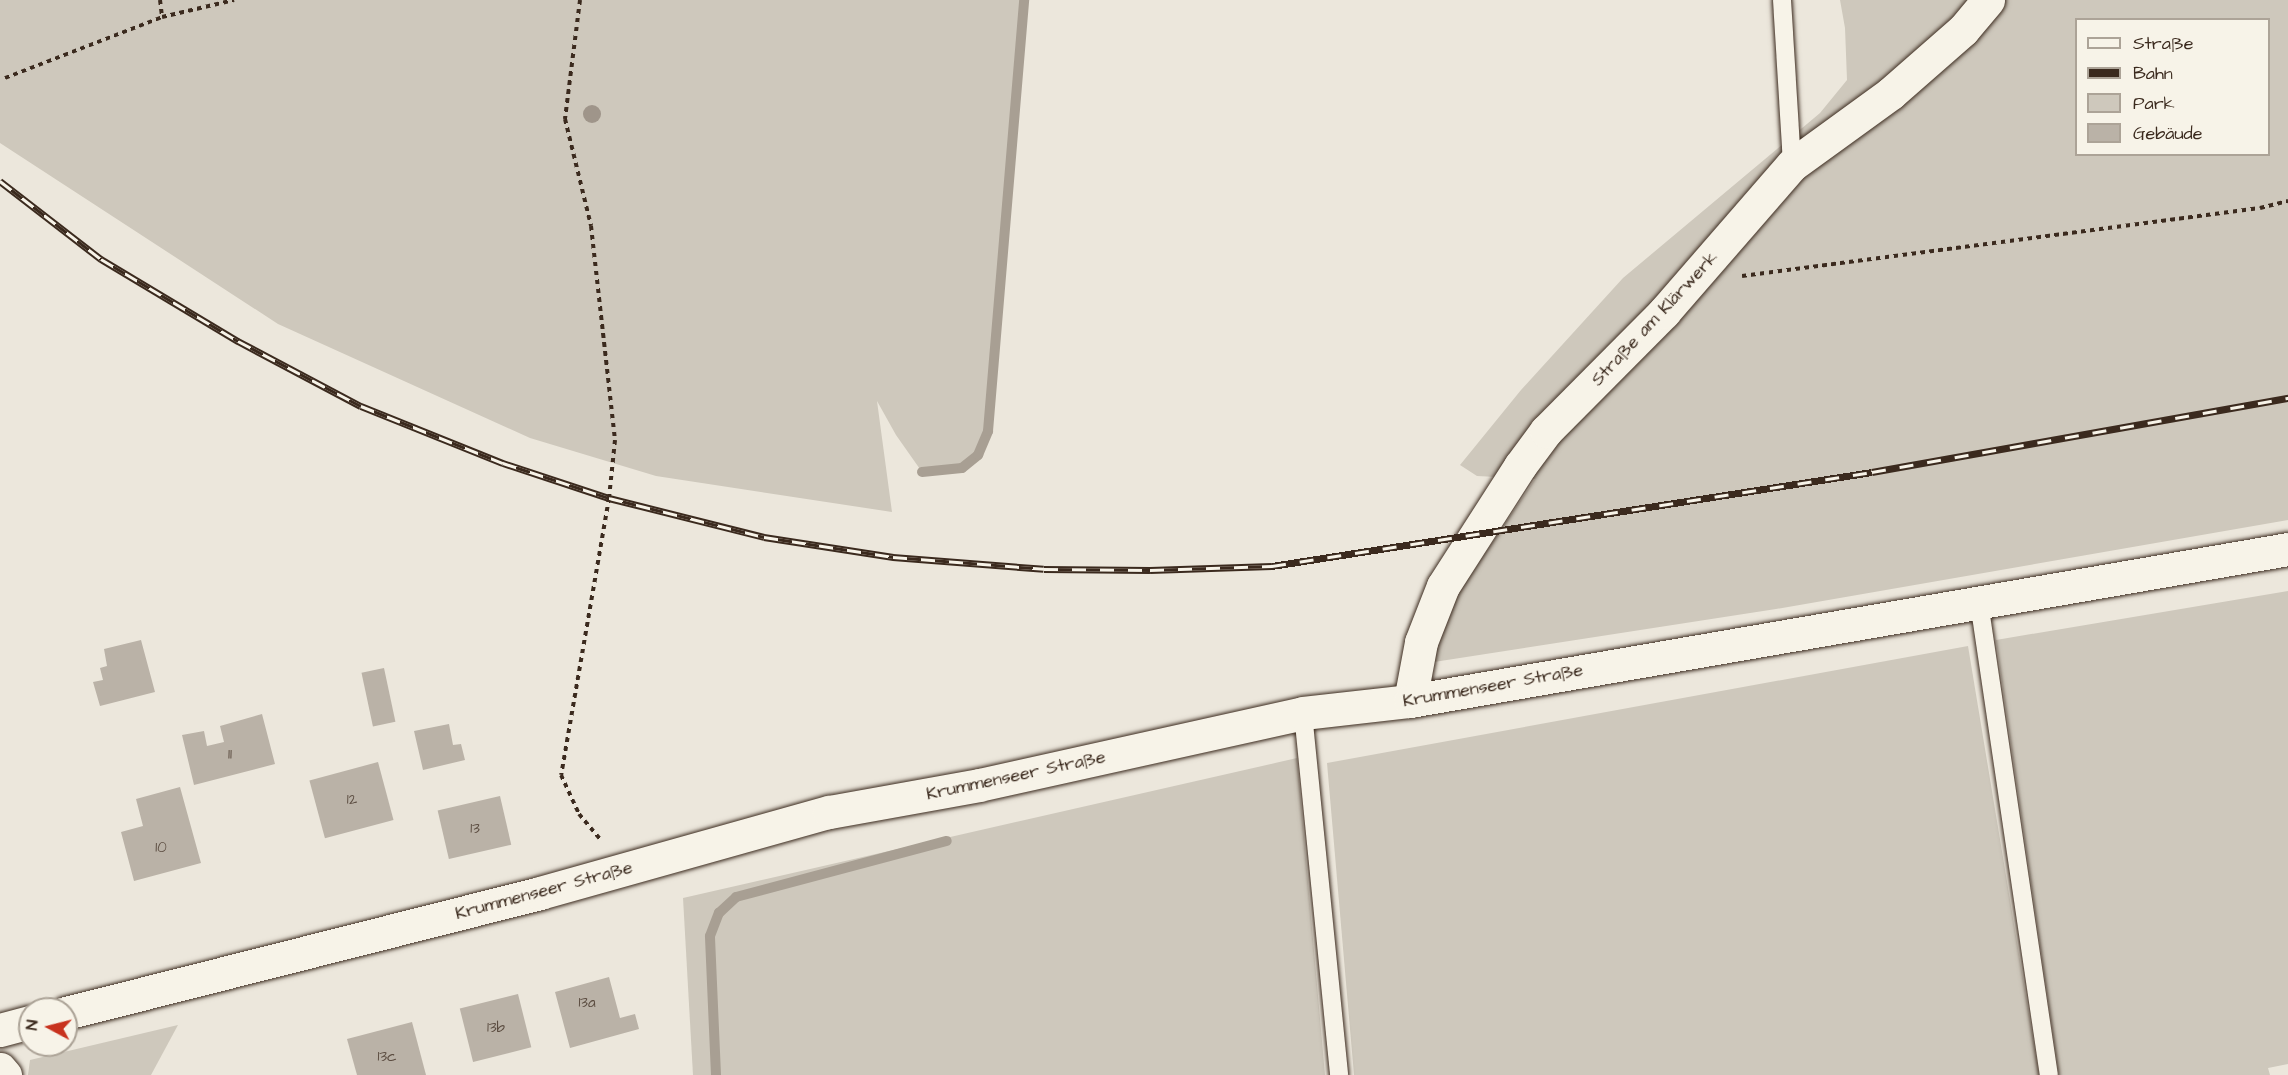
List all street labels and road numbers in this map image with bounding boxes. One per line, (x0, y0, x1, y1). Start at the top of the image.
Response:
street label: Straße am Klärwerk (1587, 247, 1723, 391)
street label: Krummenseer Straße (1401, 659, 1585, 713)
street label: Krummenseer Straße (924, 746, 1108, 806)
street label: Krummenseer Straße (453, 857, 635, 925)

